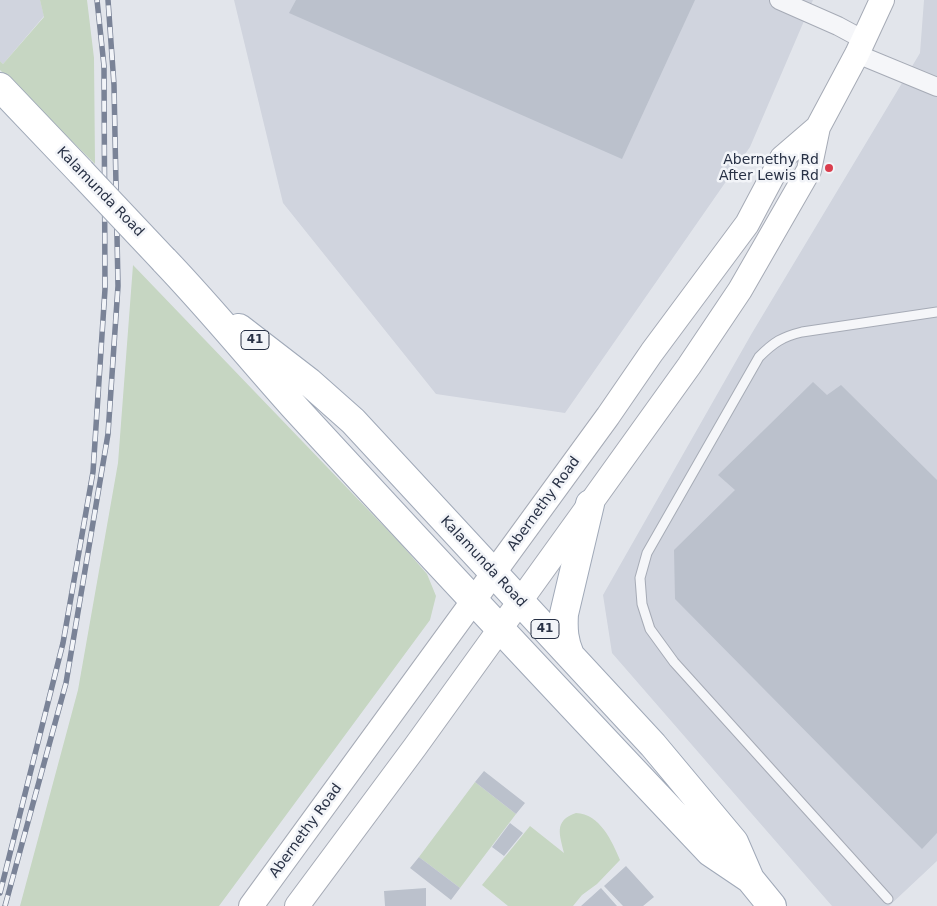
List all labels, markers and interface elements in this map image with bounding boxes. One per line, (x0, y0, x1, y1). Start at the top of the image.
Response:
street label: Kalamunda Road (53, 144, 147, 240)
place label: Abernethy Rd After Lewis Rd (719, 152, 819, 184)
marker: Abernethy Rd After Lewis Rd (823, 162, 835, 174)
road number: 41 (241, 330, 269, 350)
street label: Abernethy Road (504, 454, 584, 554)
street label: Kalamunda Road (436, 513, 530, 611)
road number: 41 (531, 620, 559, 638)
street label: Abernethy Road (266, 781, 346, 881)

